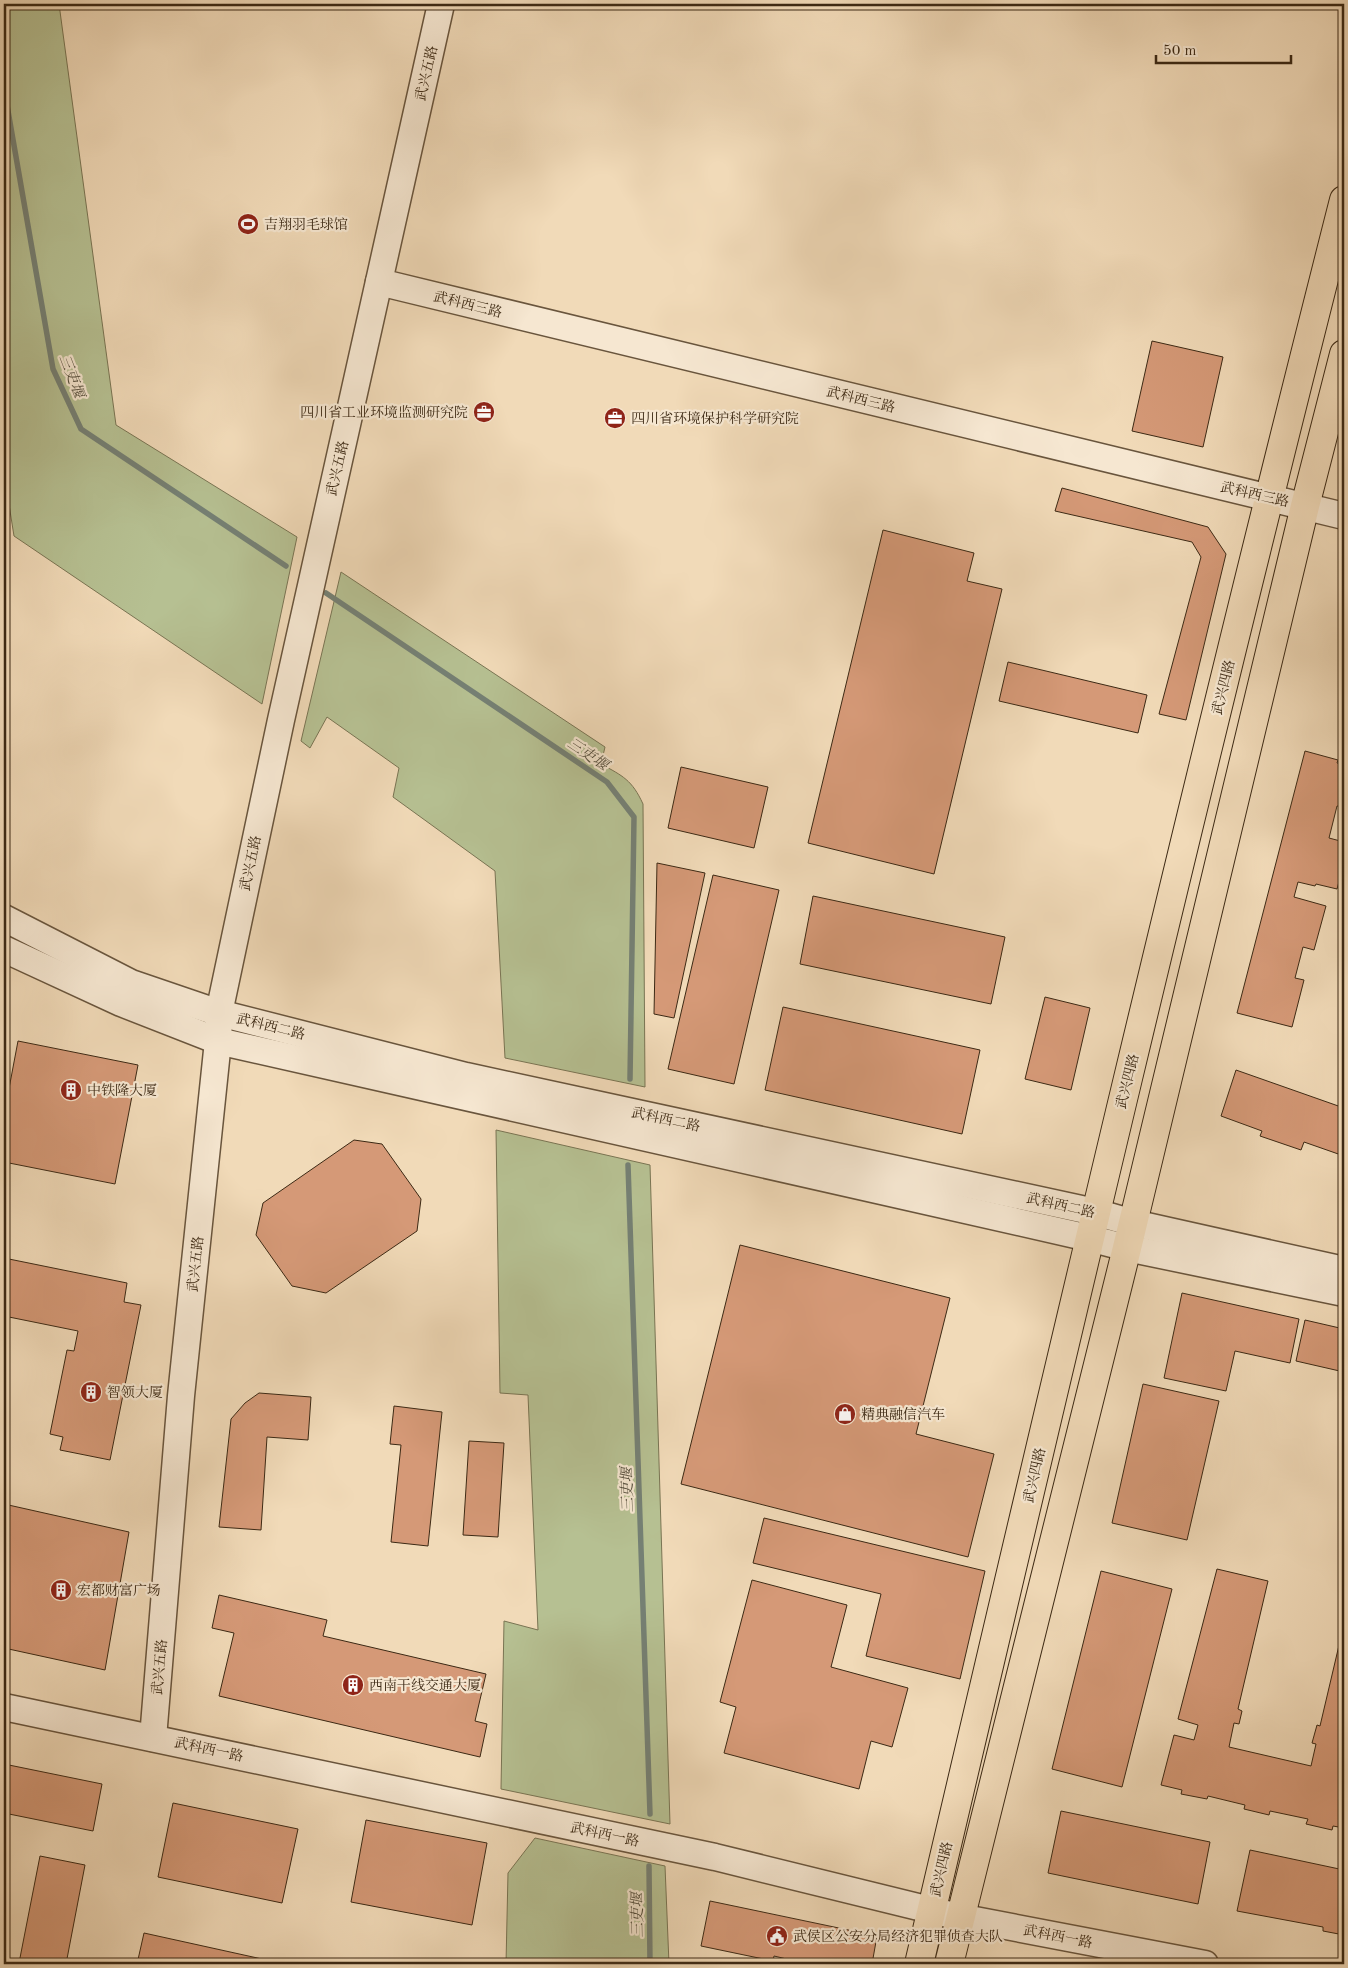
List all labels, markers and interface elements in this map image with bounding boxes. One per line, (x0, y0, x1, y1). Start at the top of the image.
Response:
scale bar (1156, 32, 1290, 64)
street label: 武兴五路 (413, 44, 440, 102)
text: 50 m (1163, 44, 1197, 59)
sports icon: 吉翔羽毛球馆 (236, 212, 260, 236)
place label: 吉翔羽毛球馆 (264, 217, 348, 232)
street label: 武科西三路 (432, 289, 504, 320)
water label: 三吏堰 (56, 352, 89, 403)
street label: 武科西三路 (825, 384, 897, 415)
office icon: 四川省工业环境监测研究院 (472, 400, 496, 424)
place label: 四川省工业环境监测研究院 (300, 405, 468, 420)
office icon: 四川省环境保护科学研究院 (603, 406, 627, 430)
place label: 四川省环境保护科学研究院 (631, 411, 799, 426)
street label: 武兴五路 (324, 439, 351, 497)
street label: 武科西三路 (1219, 479, 1291, 510)
street label: 武兴四路 (1209, 658, 1238, 716)
water label: 三吏堰 (564, 735, 614, 776)
street label: 武兴五路 (237, 834, 264, 892)
street label: 武科西二路 (235, 1011, 307, 1042)
street label: 武兴四路 (1113, 1052, 1142, 1110)
building icon: 中铁隆大厦 (59, 1078, 83, 1102)
place label: 中铁隆大厦 (87, 1083, 157, 1098)
street label: 武科西二路 (630, 1105, 702, 1134)
street label: 武科西二路 (1025, 1190, 1097, 1221)
street label: 武兴五路 (185, 1235, 206, 1293)
building icon: 智领大厦 (79, 1380, 103, 1404)
place label: 智领大厦 (107, 1385, 163, 1400)
shop icon: 精典融信汽车 (833, 1402, 857, 1426)
place label: 精典融信汽车 (861, 1407, 945, 1422)
street label: 武兴四路 (1021, 1446, 1048, 1504)
water label: 三吏堰 (618, 1464, 637, 1513)
building icon: 宏都财富广场 (49, 1578, 73, 1602)
place label: 宏都财富广场 (77, 1583, 161, 1598)
street label: 武兴五路 (150, 1638, 169, 1696)
building icon: 西南干线交通大厦 (341, 1673, 365, 1697)
place label: 西南干线交通大厦 (369, 1678, 481, 1693)
street label: 武科西一路 (173, 1735, 245, 1764)
street label: 武科西一路 (569, 1820, 641, 1849)
street label: 武兴四路 (928, 1840, 955, 1898)
water label: 三吏堰 (629, 1889, 646, 1938)
street label: 武科西一路 (1022, 1922, 1094, 1951)
public building icon: 武侯区公安分局经济犯罪侦查大队 (765, 1924, 789, 1948)
place label: 武侯区公安分局经济犯罪侦查大队 (793, 1929, 1003, 1944)

